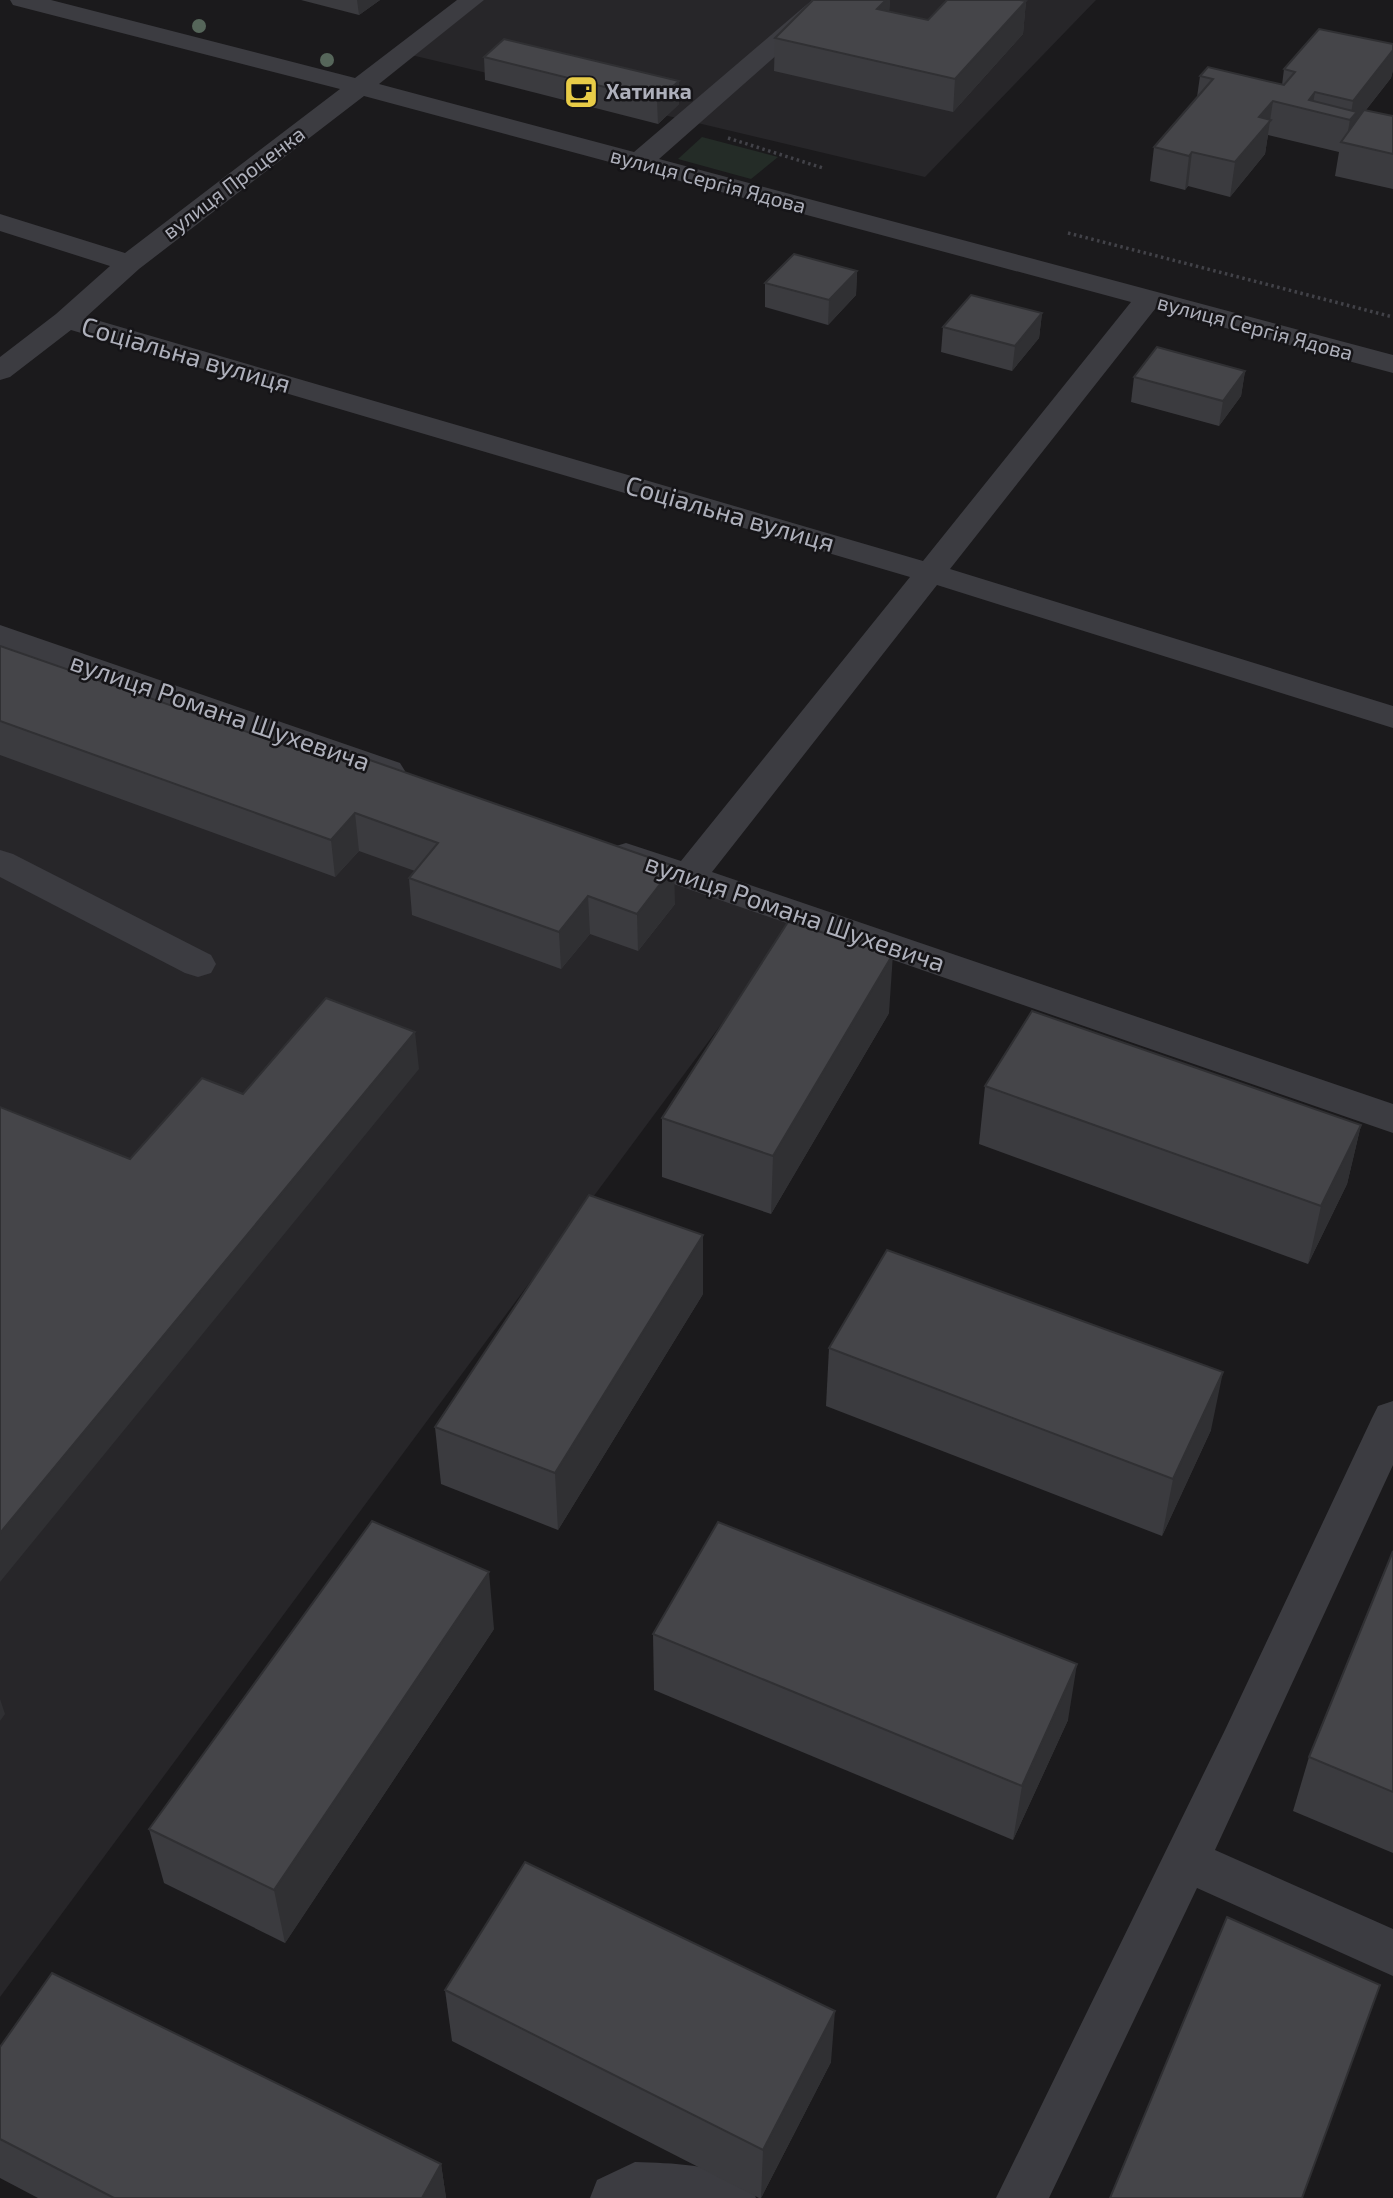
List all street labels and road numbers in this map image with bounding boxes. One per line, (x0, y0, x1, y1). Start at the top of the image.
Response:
street label: вулиця Проценка (157, 120, 310, 244)
street label: вулиця Сергія Ядова (608, 141, 809, 219)
street label: вулиця Сергія Ядова (1155, 288, 1356, 366)
street label: Соціальна вулиця (78, 309, 294, 399)
street label: Соціальна вулиця (622, 468, 838, 558)
street label: вулиця Романа Шухевича (66, 645, 374, 777)
street label: вулиця Романа Шухевича (641, 846, 949, 978)

